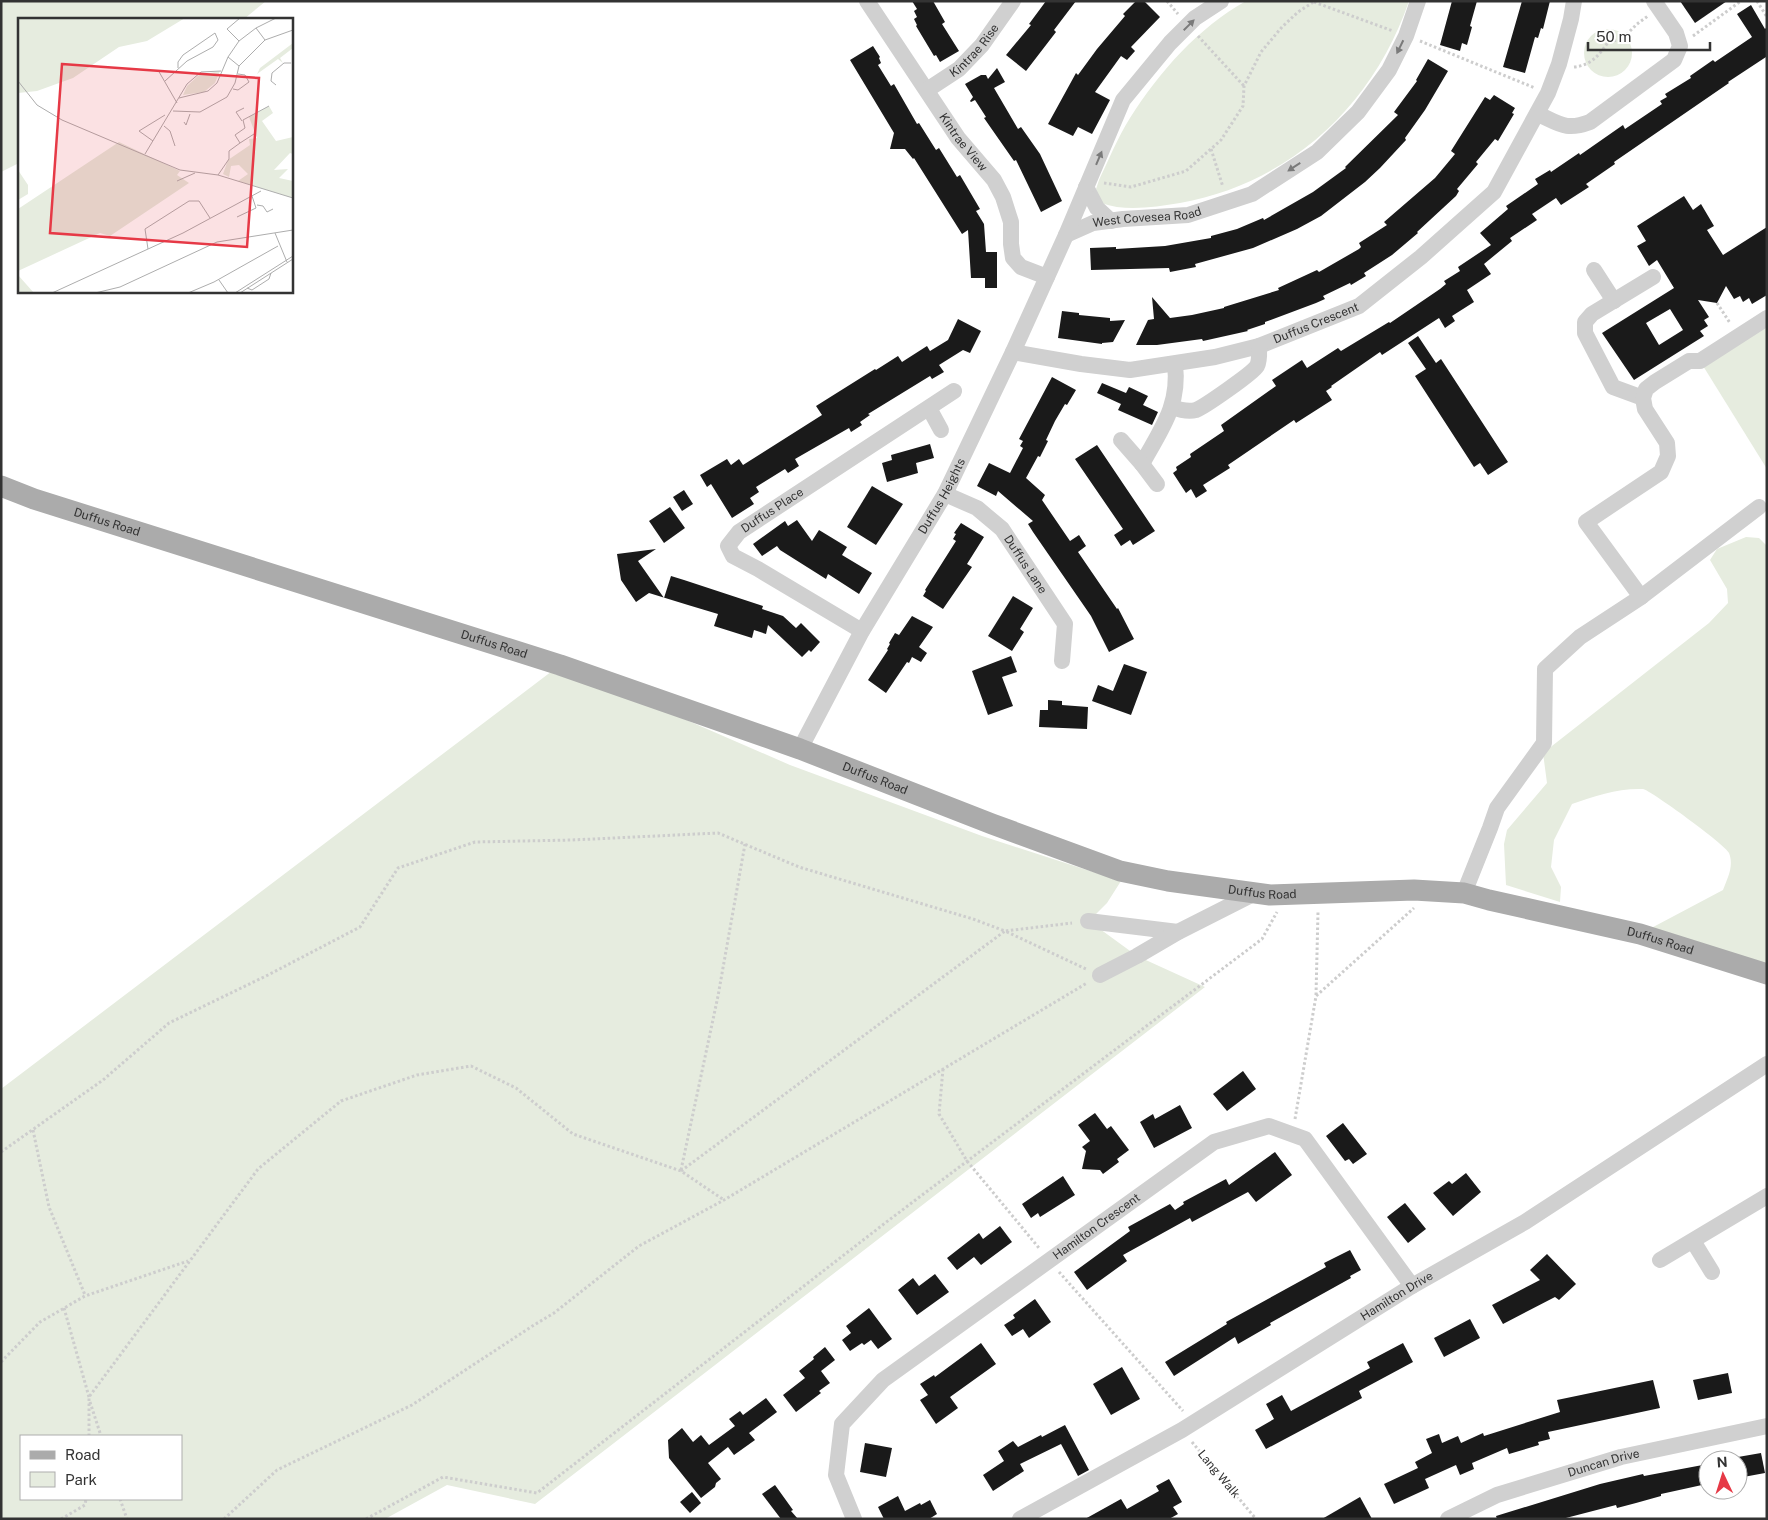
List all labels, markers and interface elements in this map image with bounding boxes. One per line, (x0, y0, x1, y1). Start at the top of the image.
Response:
inset map (18, 18, 292, 292)
one-way arrow (1182, 19, 1194, 31)
scale bar (1588, 20, 1710, 52)
street label: Kintrae Rise (947, 21, 1002, 80)
text: 50 m (1596, 28, 1631, 45)
one-way arrow (1396, 40, 1404, 54)
street label: Kintrae View (936, 110, 991, 175)
one-way arrow (1095, 151, 1103, 165)
one-way arrow (1288, 162, 1301, 171)
street label: West Covesea Road (1092, 204, 1203, 230)
street label: Duffus Crescent (1271, 300, 1361, 347)
street label: Duffus Heights (915, 456, 968, 537)
street label: Duffus Place (738, 485, 806, 536)
street label: Duffus Road (72, 505, 142, 539)
street label: Duffus Lane (1001, 532, 1050, 597)
street label: Duffus Road (459, 627, 529, 661)
street label: Duffus Road (841, 759, 910, 797)
street label: Duffus Road (1227, 882, 1297, 902)
street label: Duffus Road (1626, 924, 1695, 957)
street label: Hamilton Crescent (1050, 1190, 1143, 1263)
street label: Hamilton Drive (1358, 1268, 1436, 1323)
legend (20, 1435, 182, 1500)
text: Road (65, 1446, 101, 1463)
street label: Duncan Drive (1566, 1446, 1641, 1480)
street label: Lang Walk (1195, 1447, 1243, 1501)
north arrow (1698, 1450, 1748, 1500)
text: N (1716, 1454, 1728, 1470)
text: Park (65, 1471, 97, 1488)

